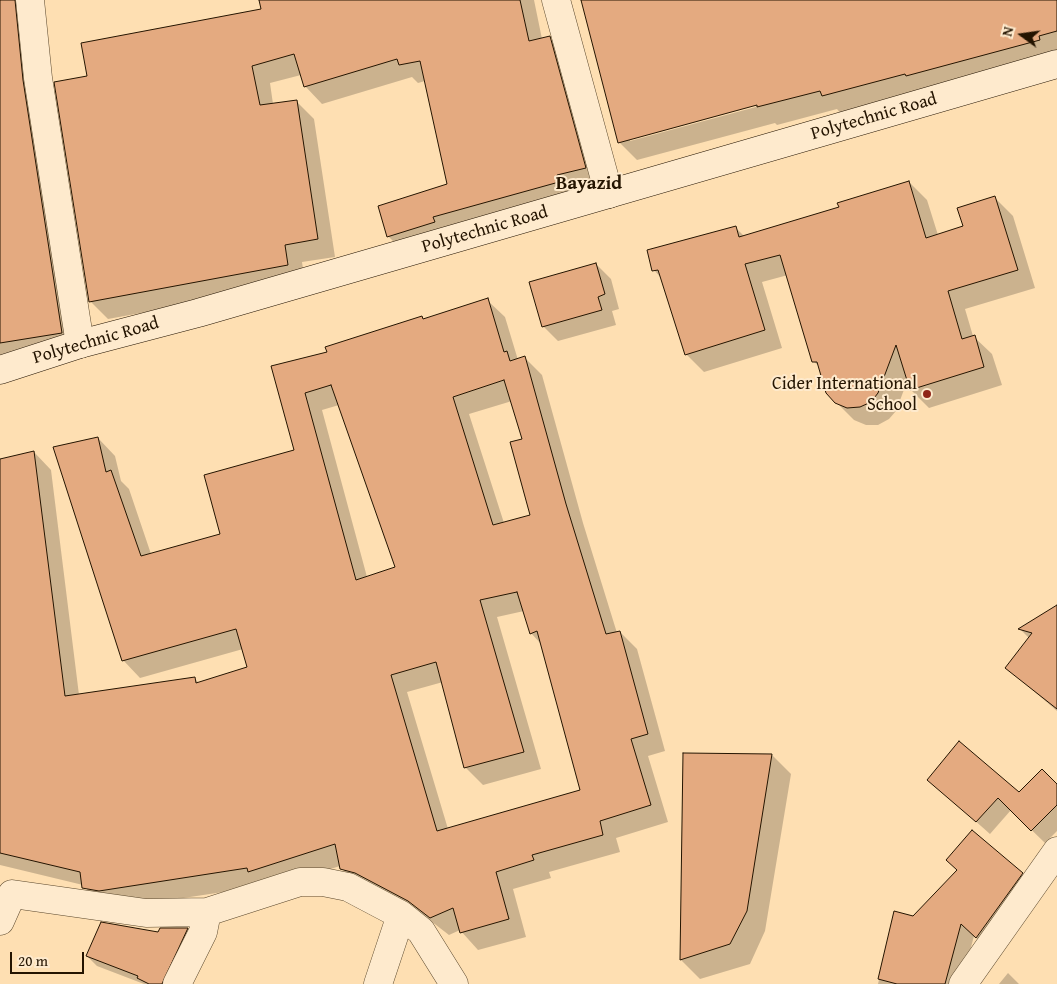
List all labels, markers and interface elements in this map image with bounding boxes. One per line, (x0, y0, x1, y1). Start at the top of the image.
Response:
north arrow (997, 10, 1047, 60)
text: N (997, 24, 1018, 38)
street label: Polytechnic Road (808, 89, 940, 145)
district label: Bayazid (556, 173, 622, 195)
street label: Polytechnic Road (419, 202, 551, 258)
street label: Polytechnic Road (30, 313, 162, 369)
place label: Cider International School (772, 373, 917, 416)
marker: Cider International School (921, 388, 933, 400)
scale bar (12, 942, 86, 974)
text: 20 m (18, 950, 48, 971)

